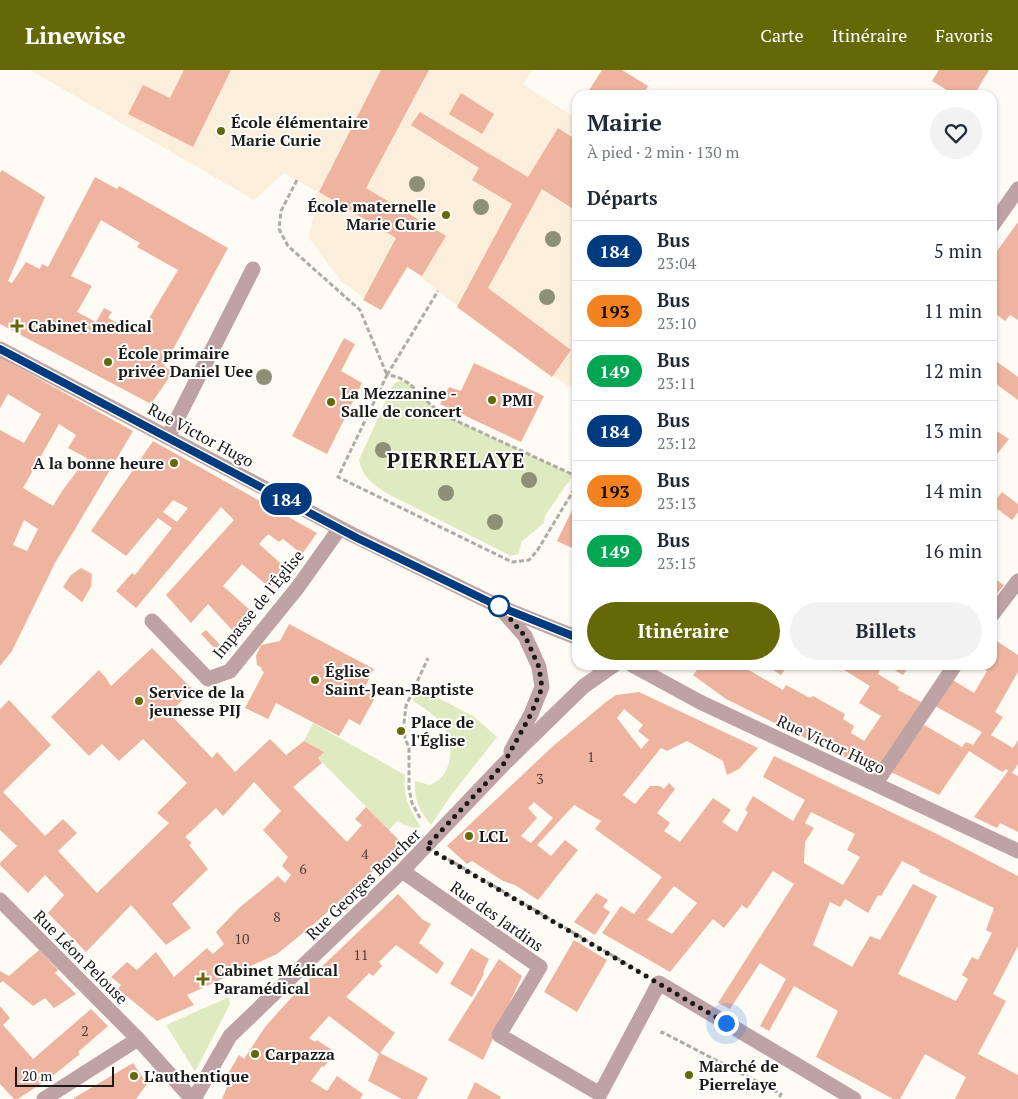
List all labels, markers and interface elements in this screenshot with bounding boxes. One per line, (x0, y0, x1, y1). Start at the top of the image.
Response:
text: Linewise (25, 19, 126, 51)
text: Carte (760, 23, 804, 47)
text: Itinéraire (832, 23, 907, 47)
text: Favoris (935, 23, 993, 47)
text: Mairie (587, 106, 662, 138)
button: heart (930, 107, 982, 159)
place label: École élémentaire Marie Curie (231, 111, 369, 151)
marker: École élémentaire Marie Curie (215, 125, 227, 137)
text: À pied · 2 min · 130 m (587, 141, 739, 163)
text: Départs (587, 185, 658, 210)
place label: École maternelle Marie Curie (307, 195, 436, 235)
marker: École maternelle Marie Curie (440, 209, 452, 221)
text: Bus (657, 227, 690, 252)
text: 5 min (934, 238, 982, 263)
text: 184 (599, 239, 630, 263)
text: 23:04 (657, 252, 696, 274)
text: Bus (657, 287, 690, 312)
text: 11 min (924, 298, 982, 323)
text: 193 (599, 299, 630, 323)
text: 23:10 (657, 312, 696, 334)
place label: Cabinet medical (28, 315, 152, 337)
marker: Cabinet medical (10, 319, 24, 333)
place label: École primaire privée Daniel Uee (118, 342, 253, 382)
text: Bus (657, 347, 690, 372)
marker: École primaire privée Daniel Uee (102, 356, 114, 368)
text: 12 min (924, 358, 982, 383)
text: 149 (599, 359, 630, 383)
text: 23:11 (657, 372, 696, 394)
place label: La Mezzanine - Salle de concert (341, 382, 462, 422)
place label: PMI (502, 389, 533, 411)
marker: PMI (486, 394, 498, 406)
marker: La Mezzanine - Salle de concert (325, 396, 337, 408)
street label: Rue Victor Hugo (144, 398, 258, 472)
text: Bus (657, 407, 690, 432)
text: 13 min (924, 418, 982, 443)
text: 184 (599, 419, 630, 443)
text: 23:12 (657, 432, 696, 454)
district label: PIERRELAYE (387, 446, 525, 474)
place label: A la bonne heure (33, 452, 164, 474)
marker: A la bonne heure (168, 457, 180, 469)
text: Bus (657, 467, 690, 492)
text: 14 min (924, 478, 982, 503)
text: 193 (599, 479, 630, 503)
line badge: 184 (257, 483, 315, 515)
text: 184 (271, 487, 301, 511)
text: 23:13 (657, 492, 696, 514)
text: Bus (657, 527, 690, 552)
text: 16 min (924, 538, 982, 563)
text: 149 (599, 539, 630, 563)
street label: Impasse de l'Église (207, 545, 309, 663)
text: 23:15 (657, 552, 696, 574)
unlabelled marker (488, 595, 510, 617)
button: Itinéraire (587, 602, 780, 660)
button: Billets (790, 602, 982, 660)
place label: Église Saint-Jean-Baptiste (325, 660, 474, 700)
marker: Église Saint-Jean-Baptiste (309, 674, 321, 686)
place label: Service de la jeunesse PIJ (149, 681, 245, 721)
marker: Service de la jeunesse PIJ (133, 695, 145, 707)
street label: Rue Victor Hugo (773, 709, 889, 779)
place label: Place de l'Église (411, 711, 474, 751)
marker: Place de l'Église (395, 725, 407, 737)
house number: 1 (587, 747, 595, 766)
house number: 3 (536, 769, 544, 788)
street label: Rue Georges Boucher (301, 823, 426, 945)
place label: LCL (479, 825, 508, 847)
marker: LCL (463, 830, 475, 842)
house number: 4 (361, 844, 369, 863)
house number: 6 (299, 859, 307, 878)
street label: Rue des Jardins (446, 876, 548, 956)
street label: Rue Léon Pelouse (29, 905, 133, 1009)
house number: 8 (273, 907, 281, 926)
house number: 10 (235, 929, 249, 948)
house number: 11 (354, 945, 368, 964)
place label: Cabinet Médical Paramédical (214, 959, 338, 999)
marker: Cabinet Médical Paramédical (196, 972, 210, 986)
your location (714, 1011, 739, 1036)
house number: 2 (81, 1021, 89, 1040)
place label: Carpazza (265, 1043, 335, 1065)
marker: Carpazza (249, 1048, 261, 1060)
place label: Marché de Pierrelaye (699, 1055, 779, 1095)
scale bar (15, 1064, 114, 1087)
place label: L'authentique (144, 1065, 249, 1087)
text: 20 m (22, 1066, 52, 1085)
marker: Marché de Pierrelaye (683, 1069, 695, 1081)
marker: L'authentique (128, 1070, 140, 1082)

